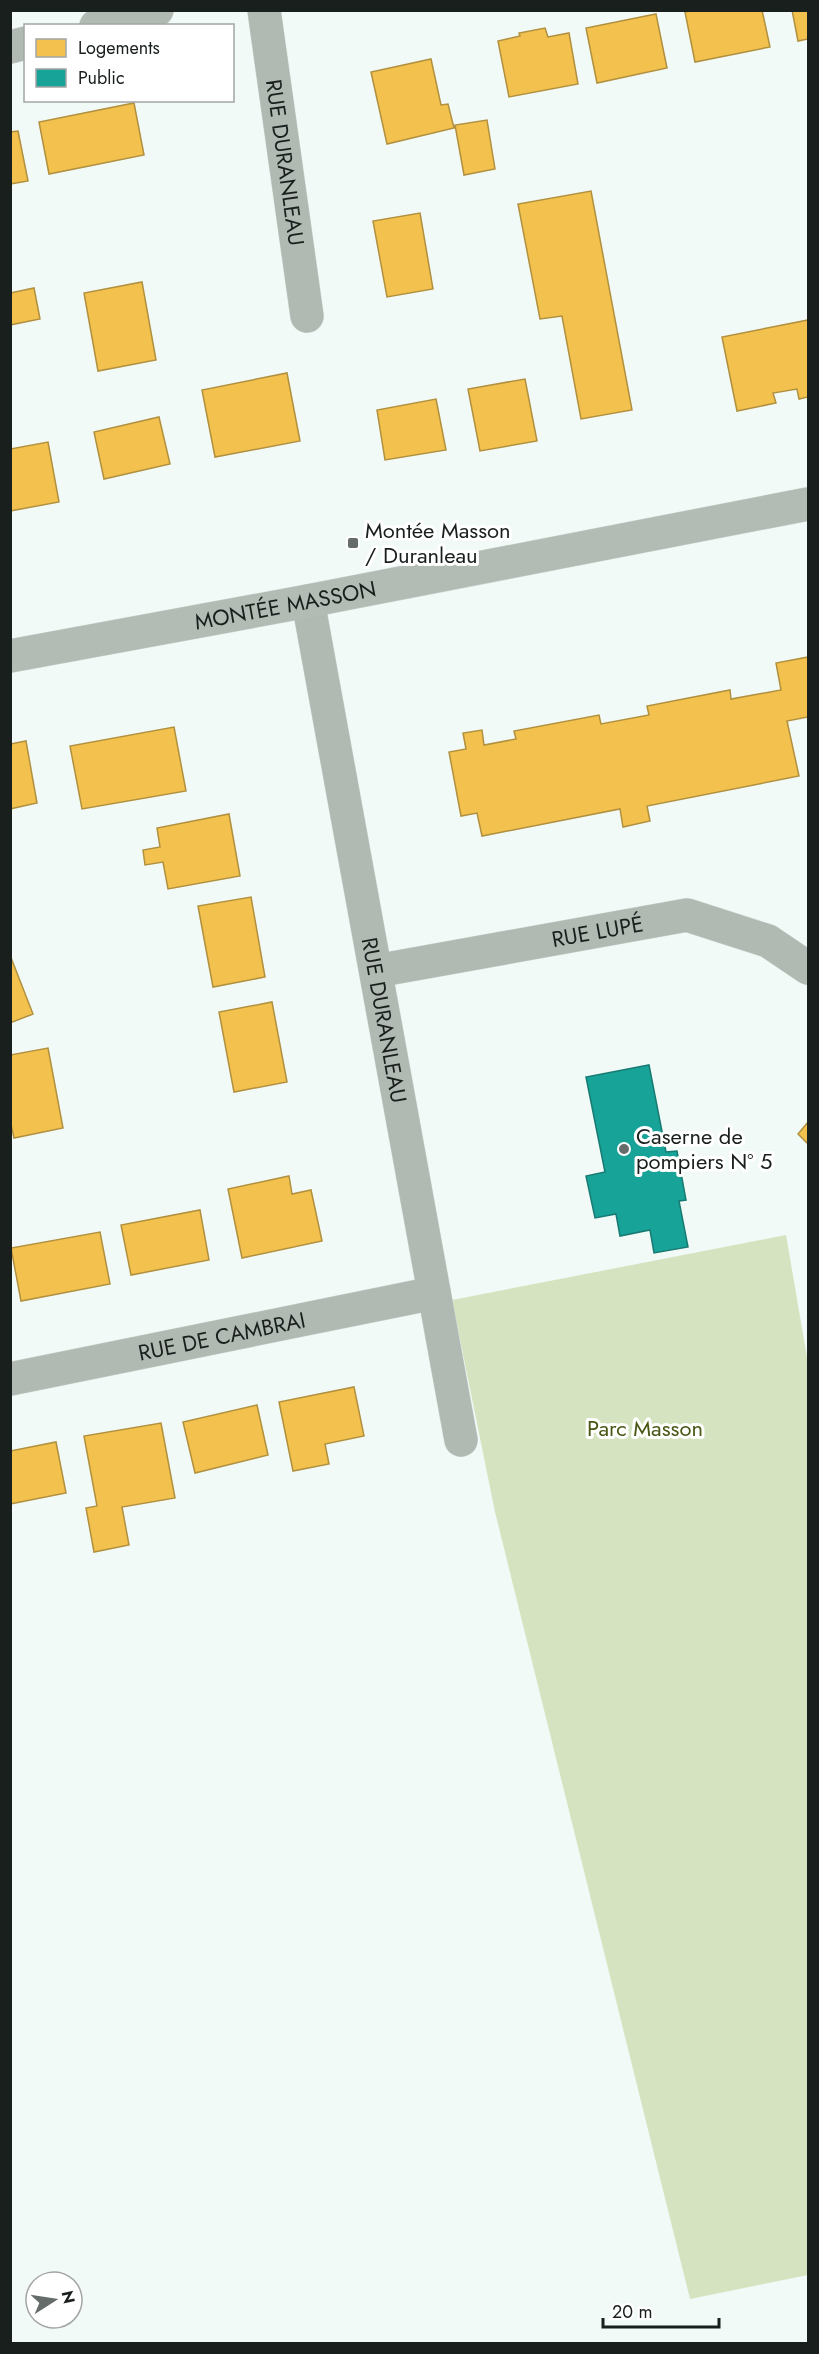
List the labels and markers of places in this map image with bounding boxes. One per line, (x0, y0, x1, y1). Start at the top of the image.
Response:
place label: Montée Masson / Duranleau (365, 514, 511, 571)
marker: Montée Masson / Duranleau (346, 536, 360, 550)
place label: Caserne de pompiers N° 5 (636, 1120, 773, 1177)
marker: Caserne de pompiers N° 5 (617, 1142, 631, 1156)

